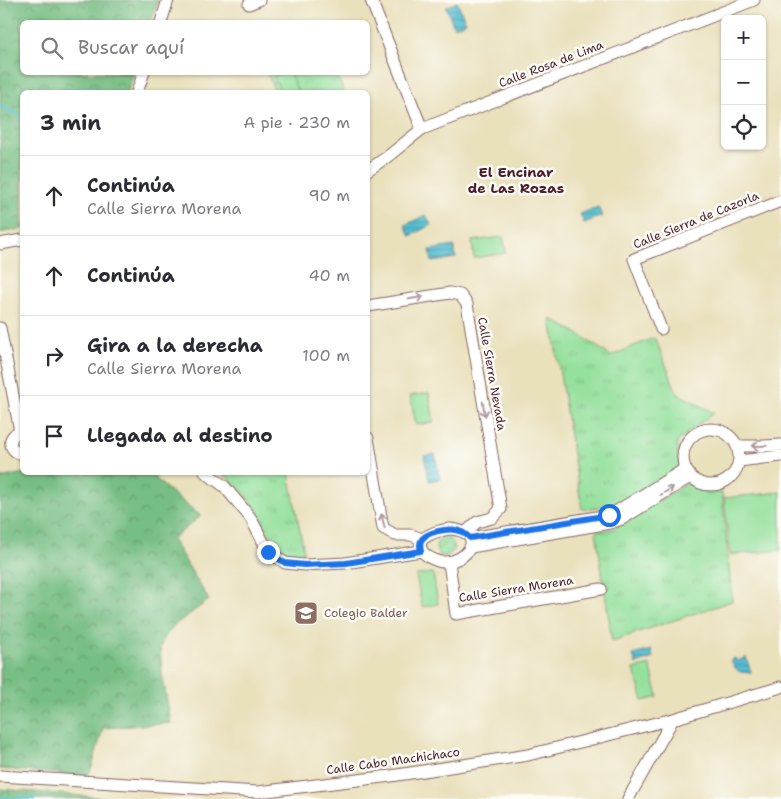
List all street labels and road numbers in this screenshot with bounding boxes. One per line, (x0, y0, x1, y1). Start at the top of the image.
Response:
street label: Calle Rosa de Lima (496, 37, 606, 91)
street label: Calle Sierra de Cazorla (631, 187, 762, 253)
street label: Calle Sierra Nevada (474, 316, 510, 433)
street label: Calle Sierra Morena (458, 572, 575, 606)
street label: Calle Cabo Machichaco (325, 744, 461, 778)

